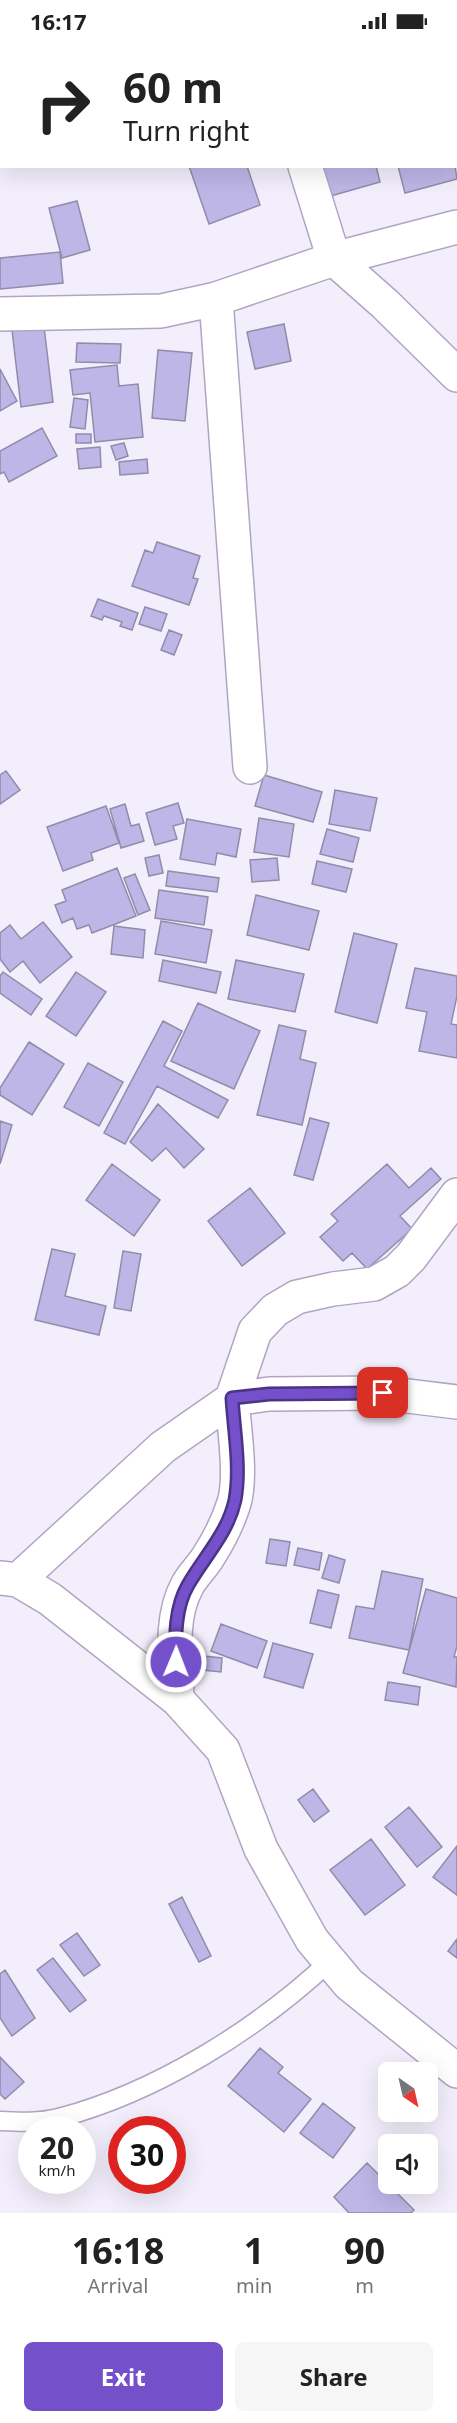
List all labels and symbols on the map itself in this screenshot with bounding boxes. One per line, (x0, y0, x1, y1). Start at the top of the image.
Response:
pin (357, 1367, 408, 1418)
position arrow (144, 1630, 208, 1694)
north arrow (378, 2062, 438, 2122)
speed limit sign: 30 (108, 2116, 186, 2194)

